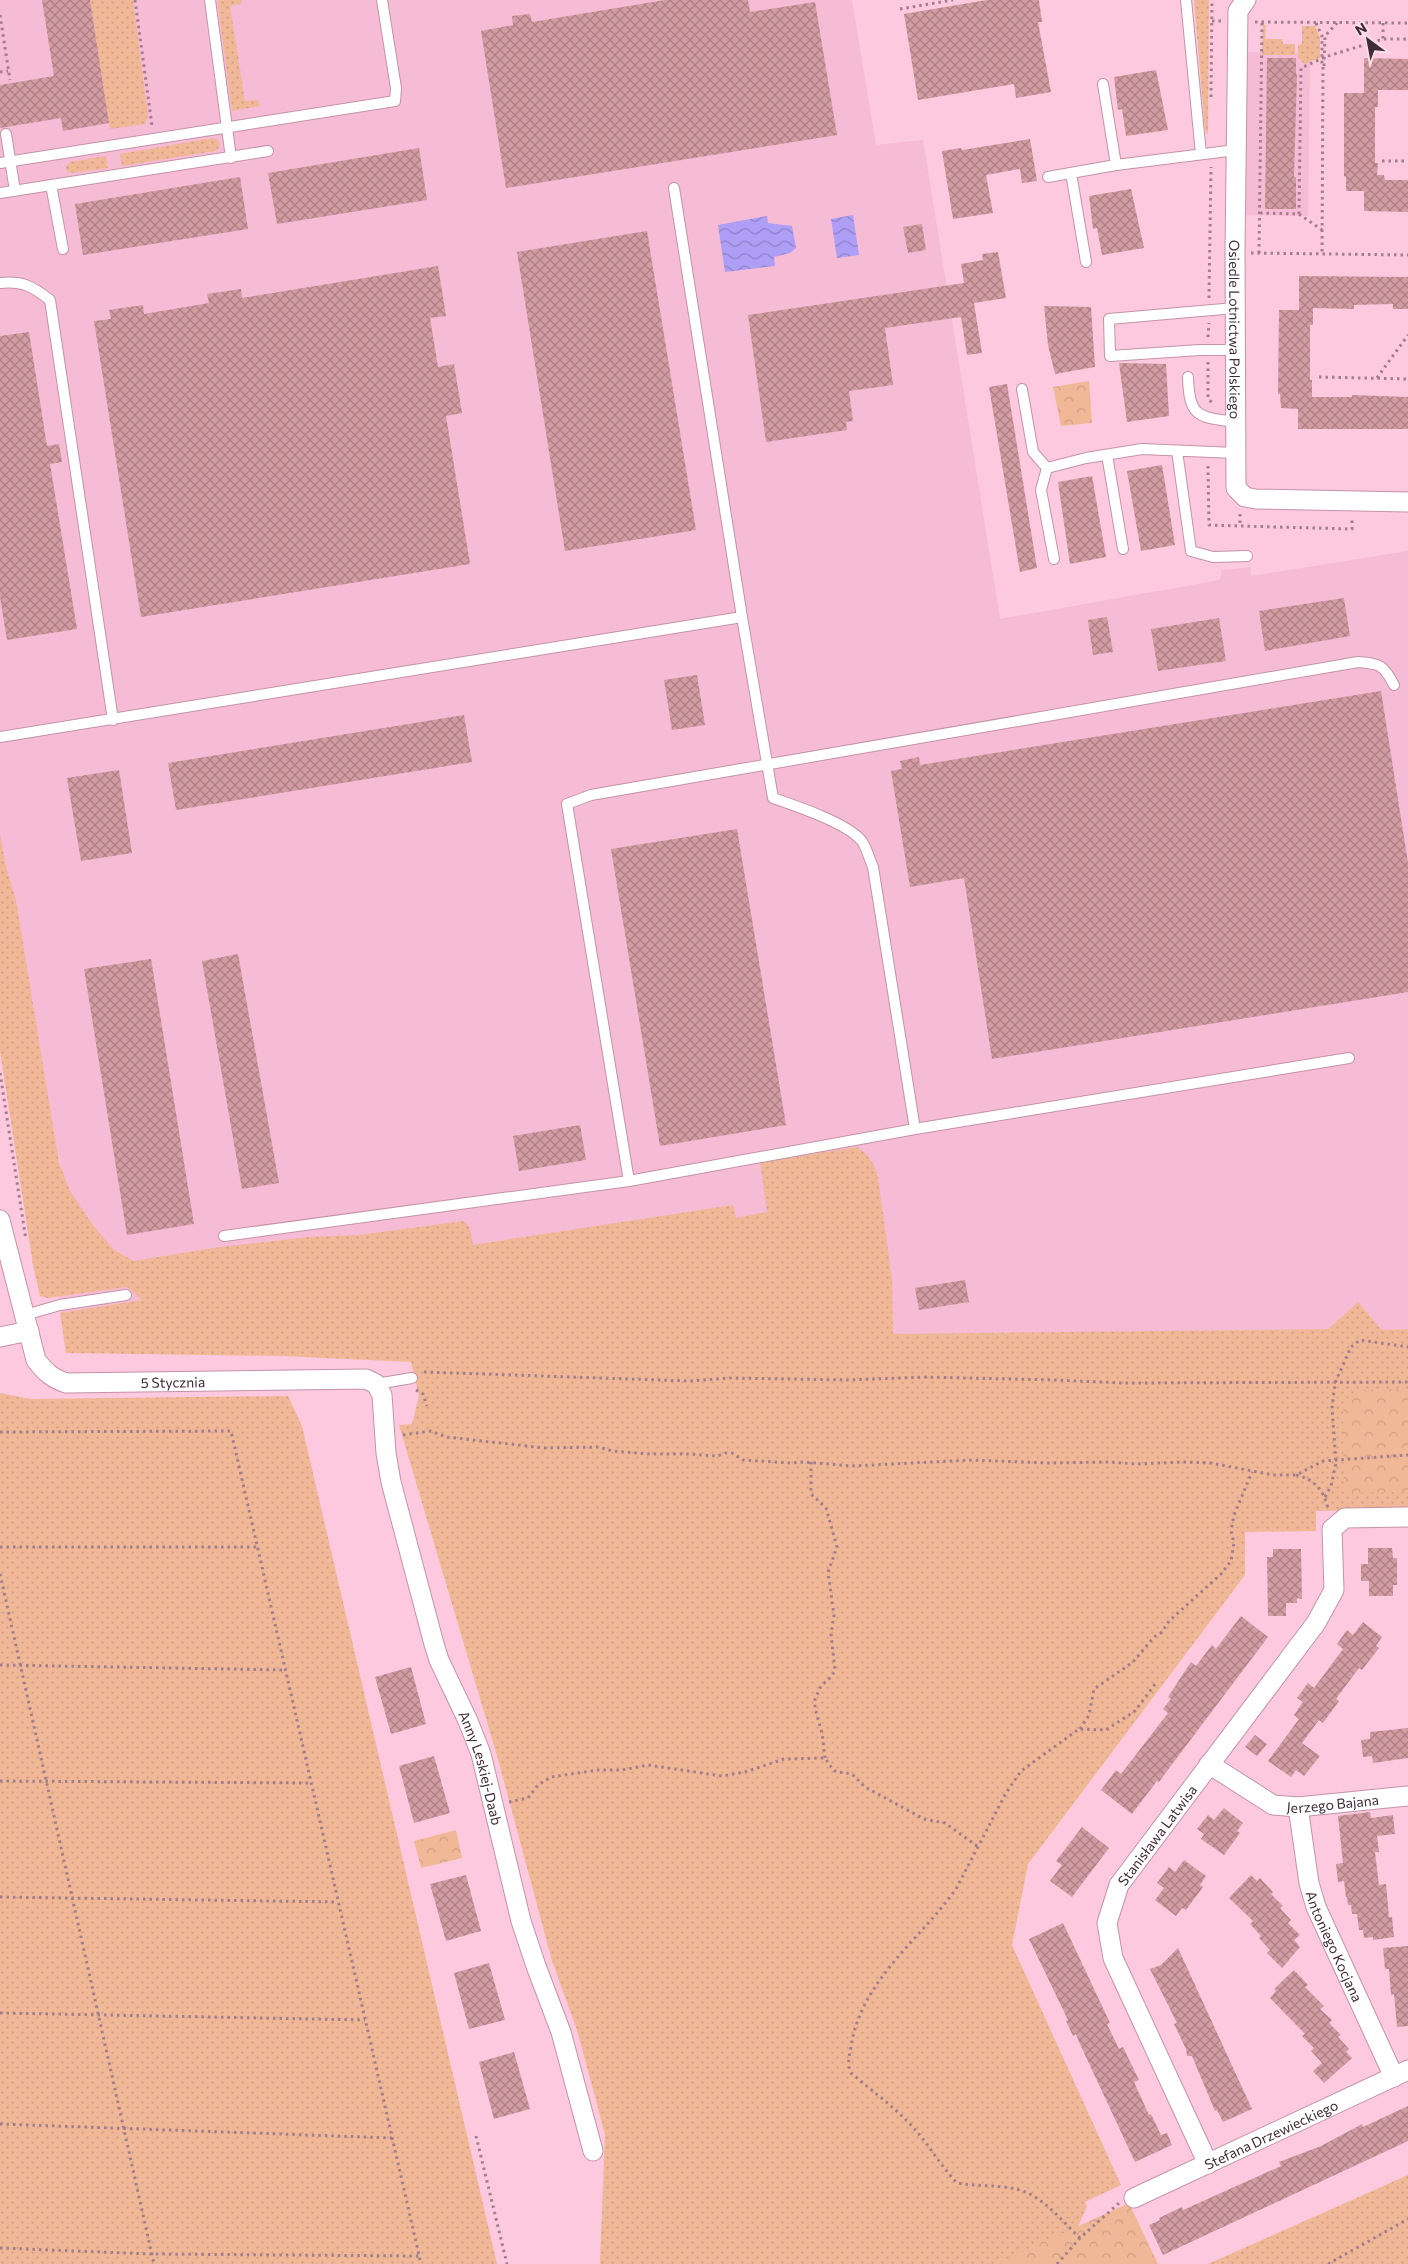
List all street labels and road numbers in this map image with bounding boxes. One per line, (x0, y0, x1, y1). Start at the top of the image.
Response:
street label: Osiedle Lotnictwa Polskiego (1226, 240, 1244, 419)
street label: 5 Stycznia (141, 1373, 205, 1391)
street label: Anny Leskiej-Daab (456, 1708, 506, 1827)
street label: Stanisława Latwisa (1113, 1781, 1200, 1888)
street label: Jerzego Bajana (1286, 1790, 1380, 1815)
street label: Antoniego Kocjana (1303, 1889, 1367, 2004)
street label: Stefana Drzewieckiego (1201, 2096, 1340, 2173)

